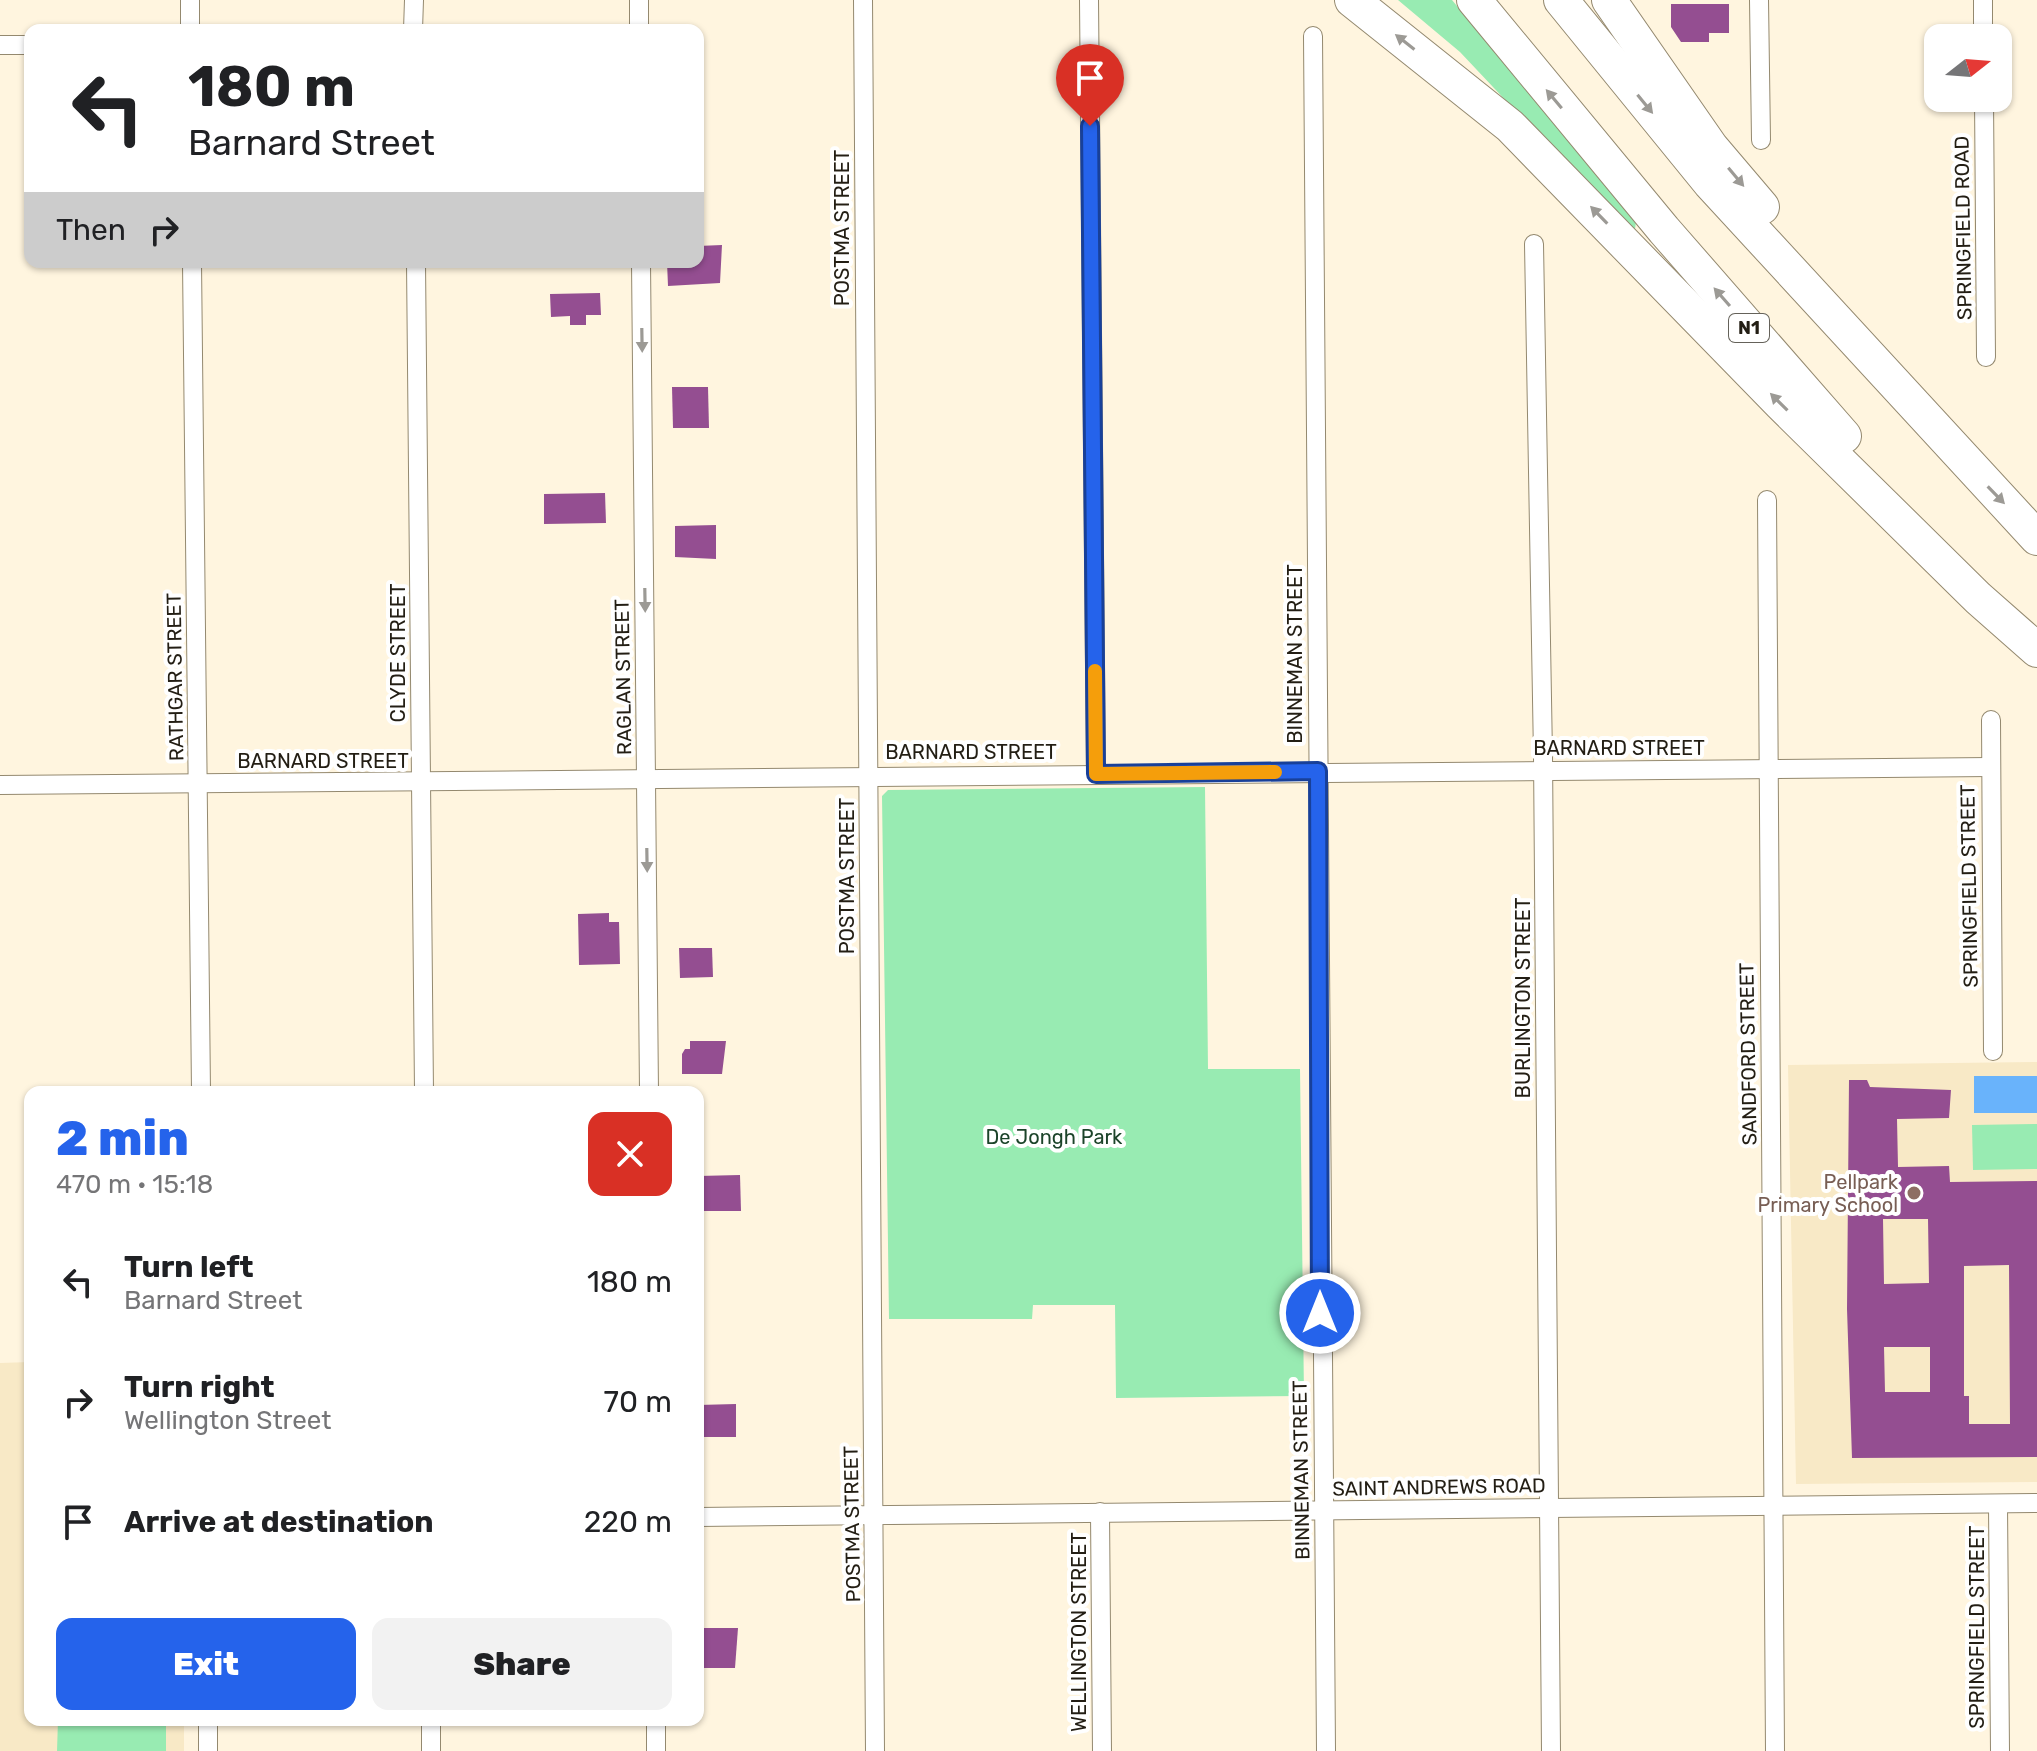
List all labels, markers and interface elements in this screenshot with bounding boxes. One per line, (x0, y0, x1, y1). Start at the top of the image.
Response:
north arrow (1924, 24, 2012, 112)
map controls (1924, 24, 2012, 112)
one-way arrow (1395, 34, 1416, 50)
pin (1056, 44, 1124, 126)
text: 180 m (188, 54, 355, 120)
icon: left (56, 56, 160, 160)
icon: arrive (1068, 56, 1112, 100)
one-way arrow (1546, 89, 1563, 109)
one-way arrow (1637, 94, 1653, 114)
text: Barnard Street (188, 121, 435, 164)
street label: SPRINGFIELD ROAD (1949, 136, 1977, 320)
street label: POSTMA STREET (830, 149, 854, 306)
one-way arrow (1727, 167, 1744, 187)
one-way arrow (1590, 206, 1609, 225)
icon: right (142, 208, 186, 252)
text: Then (56, 212, 126, 248)
one-way arrow (1714, 288, 1731, 308)
road number: N1 (1729, 314, 1769, 342)
one-way arrow (636, 328, 648, 353)
one-way arrow (1770, 393, 1789, 412)
one-way arrow (1986, 485, 2005, 504)
street label: BINNEMAN STREET (1283, 564, 1307, 744)
street label: CLYDE STREET (386, 583, 410, 722)
one-way arrow (638, 588, 651, 613)
street label: RATHGAR STREET (162, 592, 188, 761)
street label: RAGLAN STREET (610, 598, 636, 755)
street label: BARNARD STREET (1533, 736, 1705, 760)
street label: BARNARD STREET (885, 740, 1057, 764)
street label: BARNARD STREET (237, 749, 409, 773)
street label: SPRINGFIELD STREET (1955, 784, 1983, 988)
street label: POSTMA STREET (835, 797, 859, 954)
one-way arrow (640, 848, 653, 873)
street label: BURLINGTON STREET (1511, 897, 1535, 1098)
street label: SANDFORD STREET (1734, 962, 1762, 1146)
text: 2 min (56, 1110, 189, 1167)
button: close (588, 1112, 672, 1196)
park label: De Jongh Park (986, 1125, 1123, 1149)
text: 470 m · 15:18 (56, 1169, 213, 1200)
place label: Pellpark Primary School (1757, 1170, 1899, 1217)
marker: Pellpark Primary School (1905, 1184, 1923, 1202)
text: Turn left (124, 1249, 254, 1285)
icon: left (56, 1260, 100, 1304)
text: 180 m (587, 1264, 672, 1300)
position arrow (1278, 1271, 1362, 1355)
text: Barnard Street (124, 1285, 302, 1316)
text: Turn right (124, 1369, 275, 1405)
icon: right (56, 1380, 100, 1424)
street label: BINNEMAN STREET (1287, 1380, 1315, 1560)
text: 70 m (604, 1384, 672, 1420)
text: Wellington Street (124, 1405, 331, 1436)
street label: POSTMA STREET (839, 1445, 865, 1603)
street label: SAINT ANDREWS ROAD (1332, 1473, 1546, 1501)
icon: arrive (56, 1500, 100, 1544)
text: Arrive at destination (124, 1504, 434, 1540)
text: 220 m (584, 1504, 672, 1540)
street label: SPRINGFIELD STREET (1965, 1525, 1989, 1729)
street label: WELLINGTON STREET (1067, 1532, 1091, 1732)
button: Exit (56, 1618, 356, 1710)
button: Share (372, 1618, 672, 1710)

